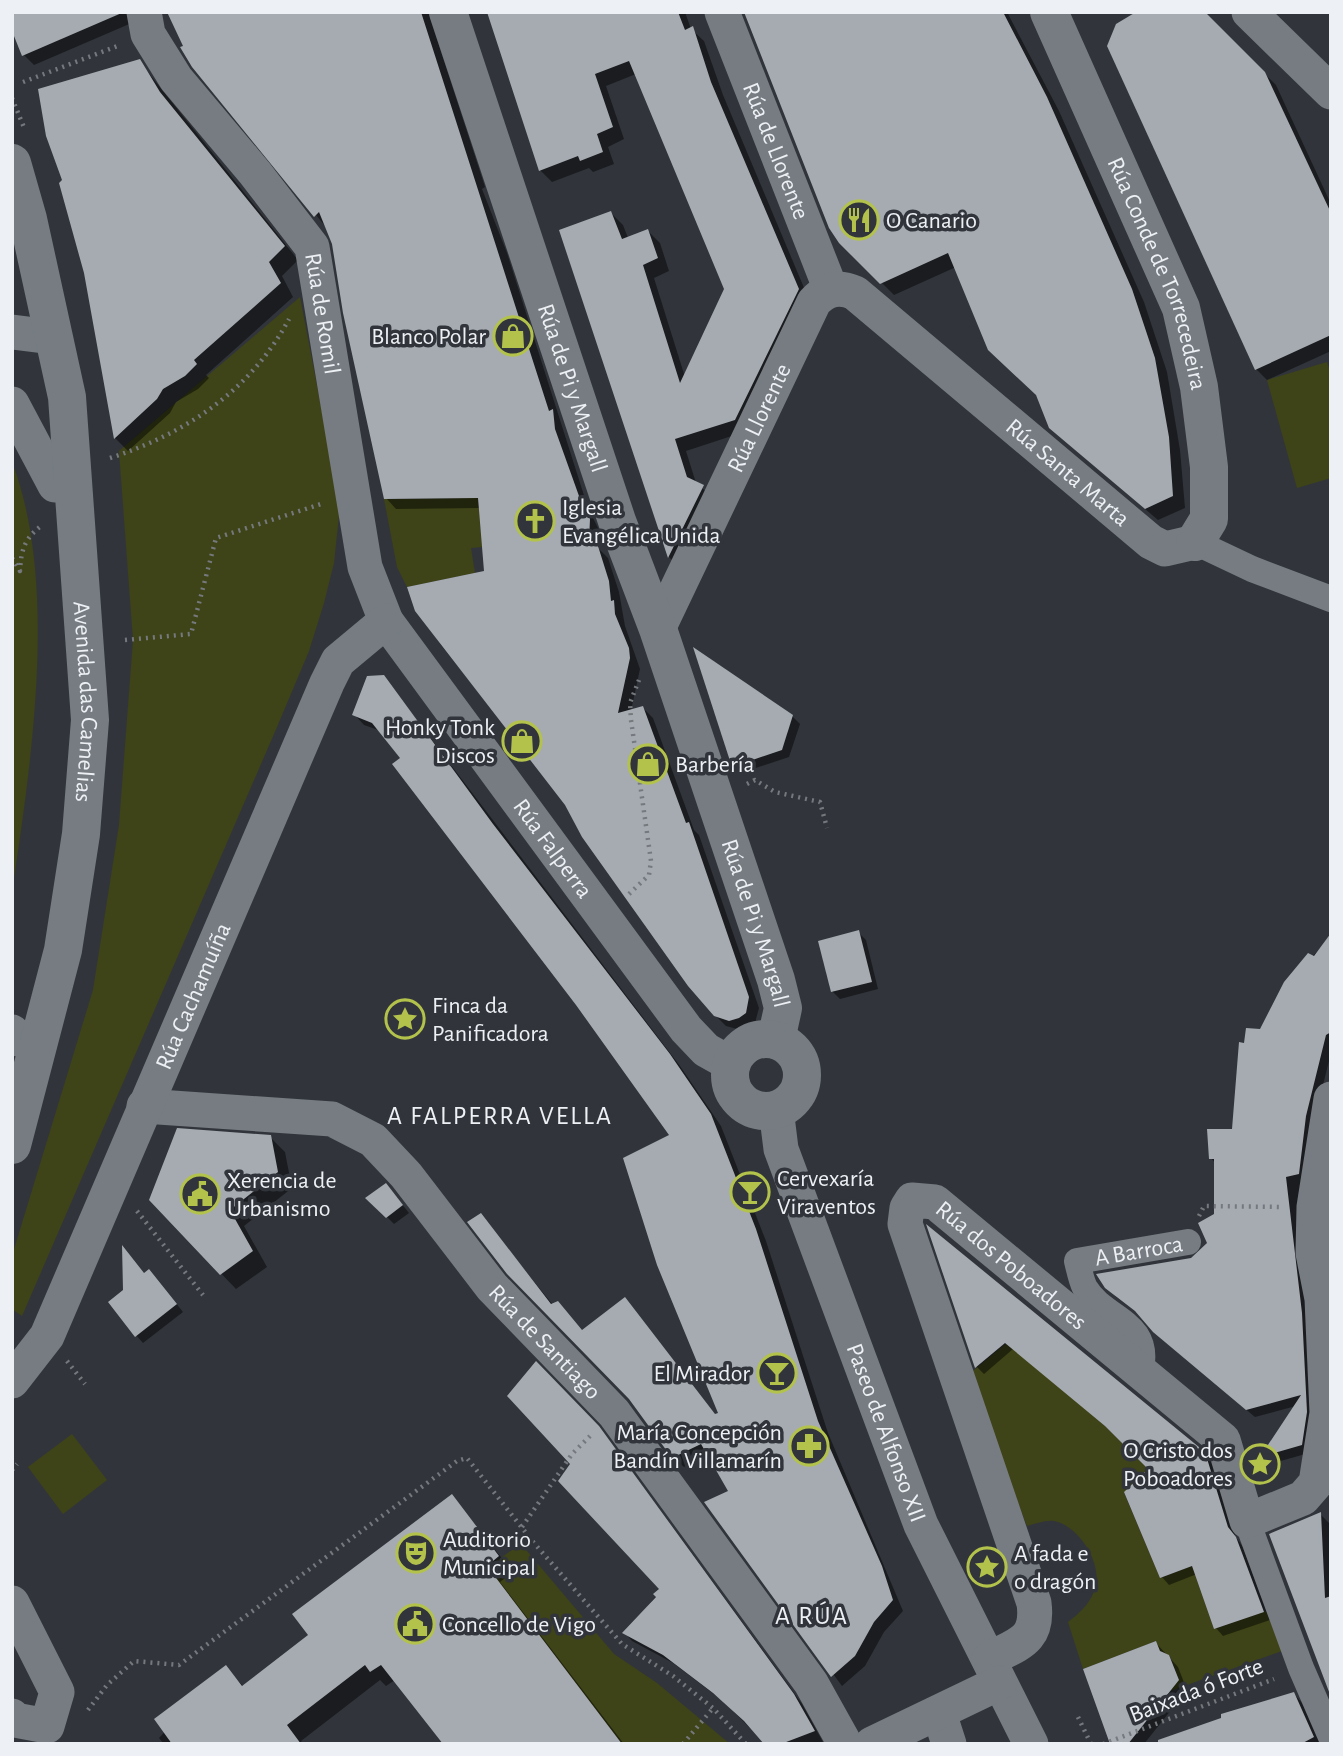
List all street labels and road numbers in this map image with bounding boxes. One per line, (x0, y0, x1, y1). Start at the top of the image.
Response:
street label: Rúa de Llorente (738, 79, 813, 223)
street label: Rúa Conde de Torrecedeira (1102, 154, 1210, 393)
street label: Rúa de Romil (300, 251, 344, 376)
street label: Rúa de Pi y Margall (533, 301, 611, 475)
street label: Rúa Llorente (724, 360, 796, 476)
street label: Rúa Santa Marta (1001, 414, 1134, 531)
street label: Avenida das Camelias (69, 600, 101, 803)
street label: Rúa Falperra (508, 795, 597, 903)
street label: Rúa de Pi y Margall (716, 836, 793, 1010)
street label: Rúa Cachamuíña (152, 919, 236, 1073)
street label: Rúa dos Poboadores (931, 1197, 1091, 1335)
street label: A Barroca (1093, 1232, 1185, 1271)
street label: Rúa de Santiago (484, 1280, 605, 1405)
street label: Paseo de Alfonso XII (842, 1340, 930, 1526)
street label: Baixada ó Forte (1126, 1654, 1267, 1727)

